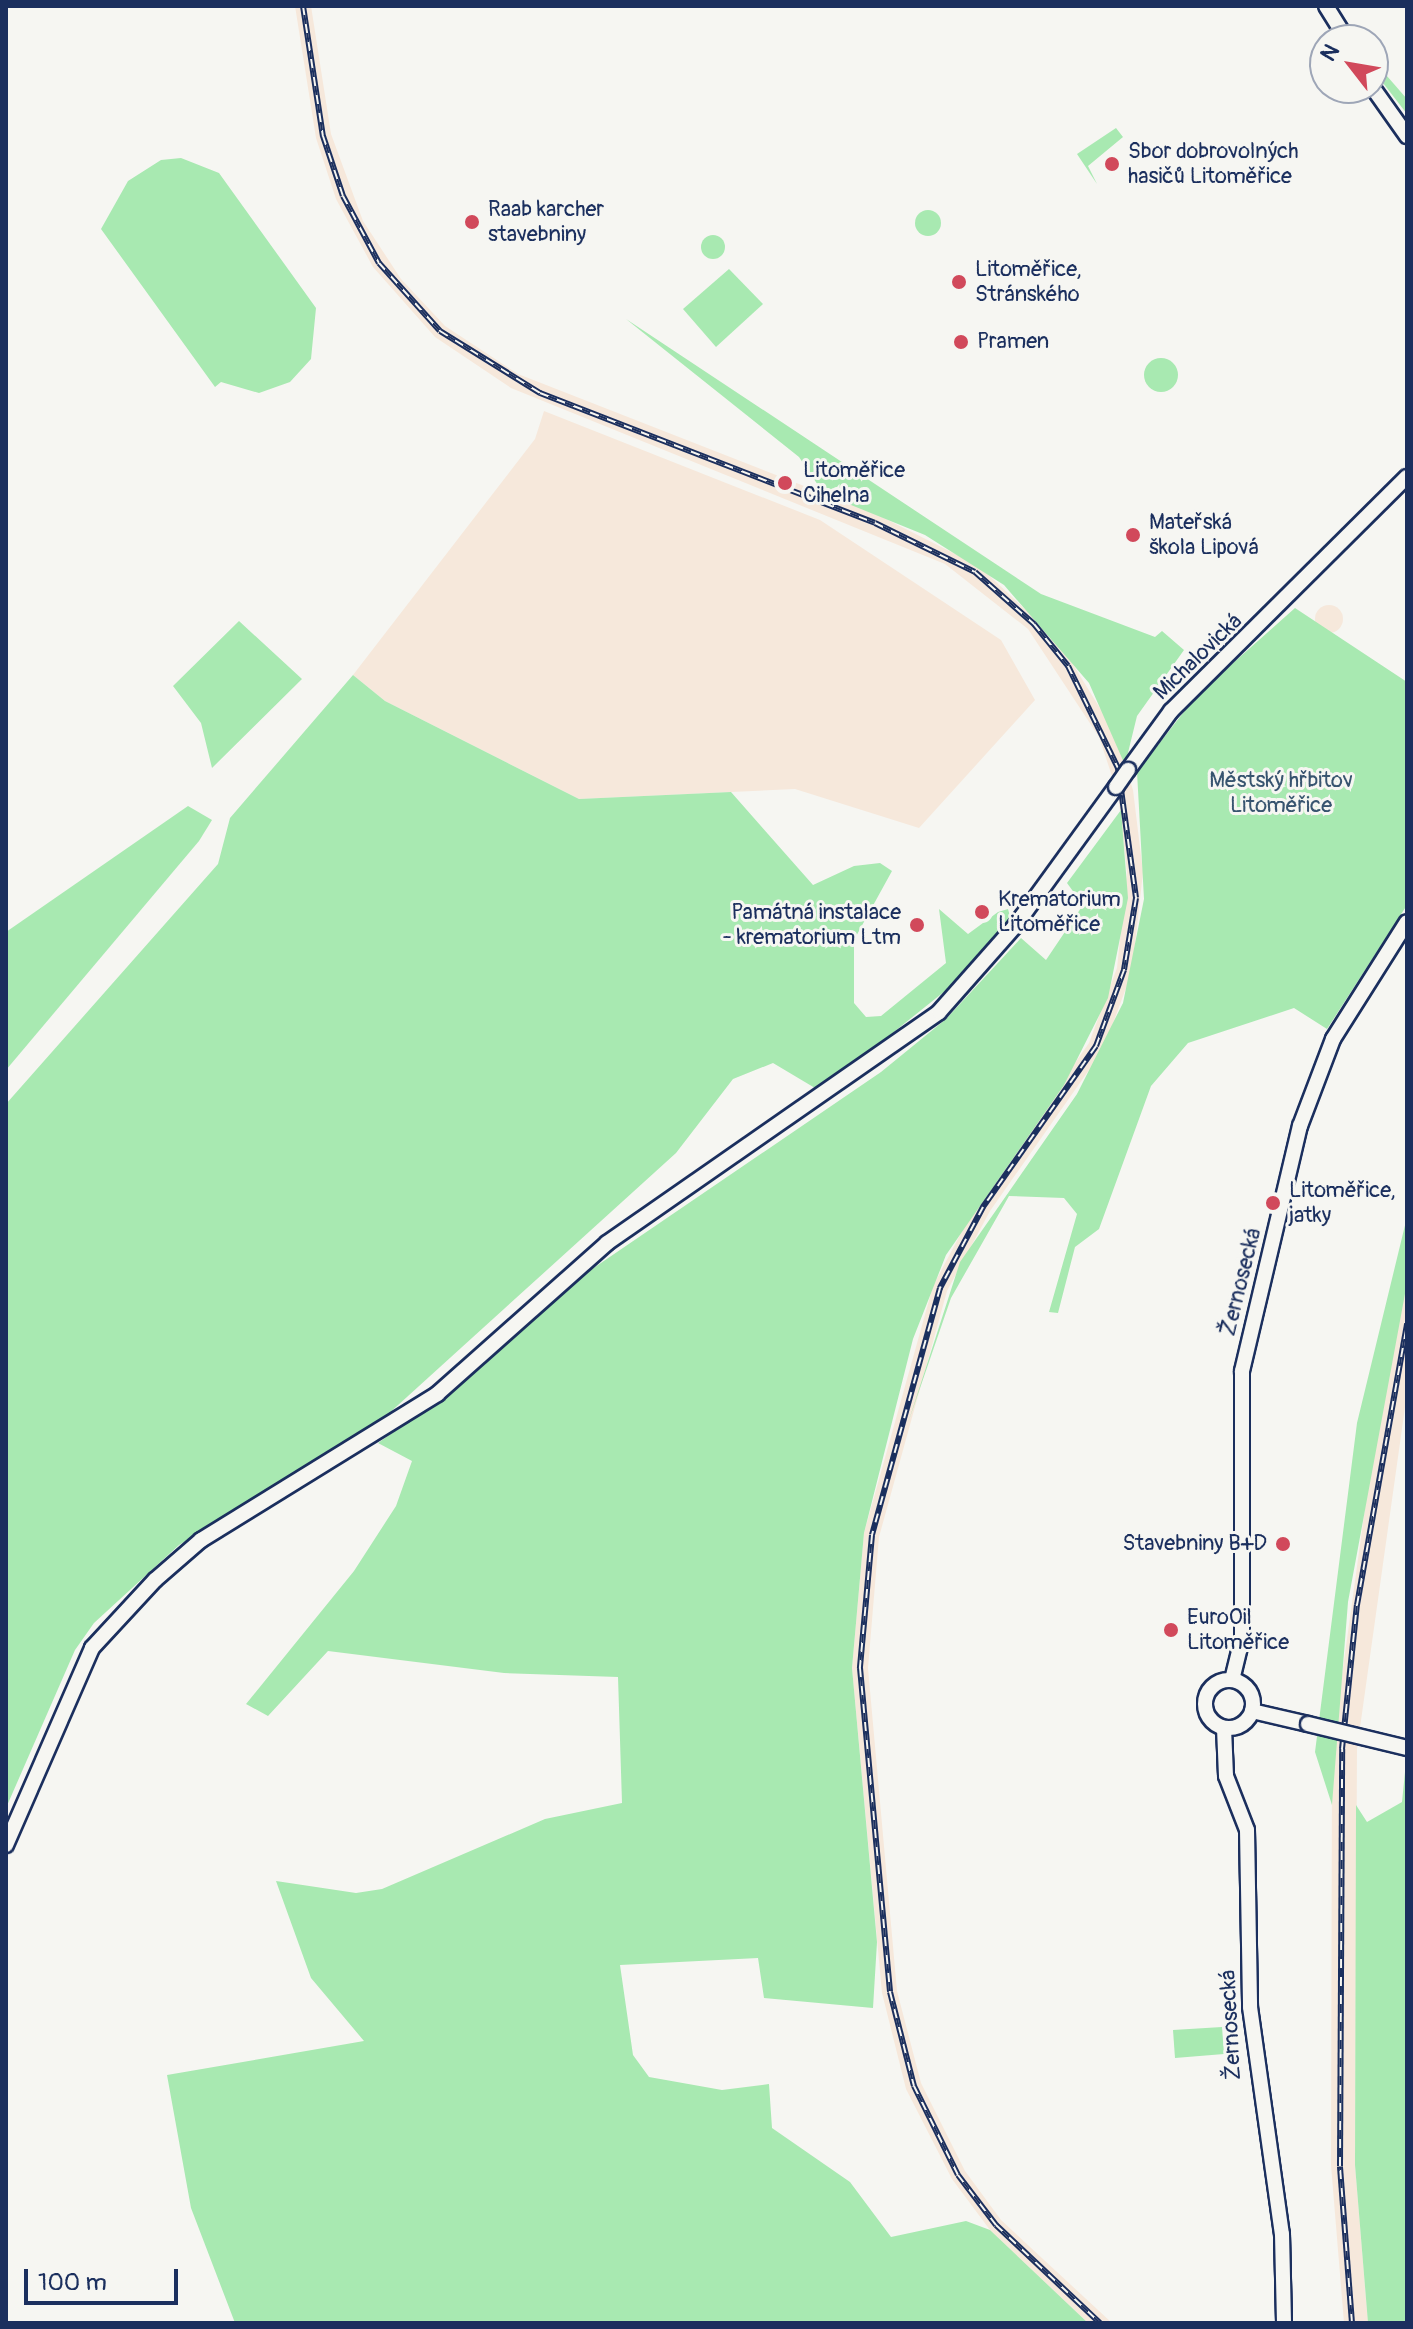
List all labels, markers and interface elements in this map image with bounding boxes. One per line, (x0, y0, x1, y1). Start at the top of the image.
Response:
north arrow (1309, 24, 1389, 104)
text: N (1314, 39, 1346, 66)
place label: Sbor dobrovolných hasičů Litoměřice (1128, 138, 1299, 190)
marker: Sbor dobrovolných hasičů Litoměřice (1103, 155, 1121, 173)
place label: Raab karcher stavebniny (488, 196, 604, 248)
marker: Raab karcher stavebniny (463, 213, 481, 231)
place label: Litoměřice, Stránského (975, 256, 1082, 308)
marker: Litoměřice, Stránského (950, 273, 968, 291)
place label: Pramen (977, 329, 1049, 355)
marker: Pramen (952, 333, 970, 351)
place label: Litoměřice Cihelna (803, 457, 905, 508)
marker: Litoměřice Cihelna (774, 472, 796, 494)
place label: Mateřská škola Lipová (1149, 509, 1259, 560)
marker: Mateřská škola Lipová (1124, 526, 1142, 544)
street label: Michalovická (1148, 608, 1248, 706)
park label: Městský hřbitov Litoměřice (1209, 767, 1353, 818)
place label: Krematorium Litoměřice (998, 886, 1121, 938)
place label: Památná instalace - krematorium Ltm (723, 899, 901, 950)
marker: Krematorium Litoměřice (973, 903, 991, 921)
marker: Památná instalace - krematorium Ltm (908, 916, 926, 934)
place label: Litoměřice, jatky (1289, 1177, 1396, 1228)
marker: Litoměřice, jatky (1264, 1194, 1282, 1212)
street label: Žernosecká (1215, 1225, 1267, 1339)
place label: Stavebniny B+D (1122, 1531, 1267, 1557)
marker: Stavebniny B+D (1274, 1535, 1292, 1553)
place label: EuroOil Litoměřice (1187, 1604, 1289, 1656)
marker: EuroOil Litoměřice (1162, 1621, 1180, 1639)
street label: Žernosecká (1215, 1969, 1247, 2081)
scale bar (28, 2253, 182, 2303)
text: 100 m (38, 2268, 107, 2297)

